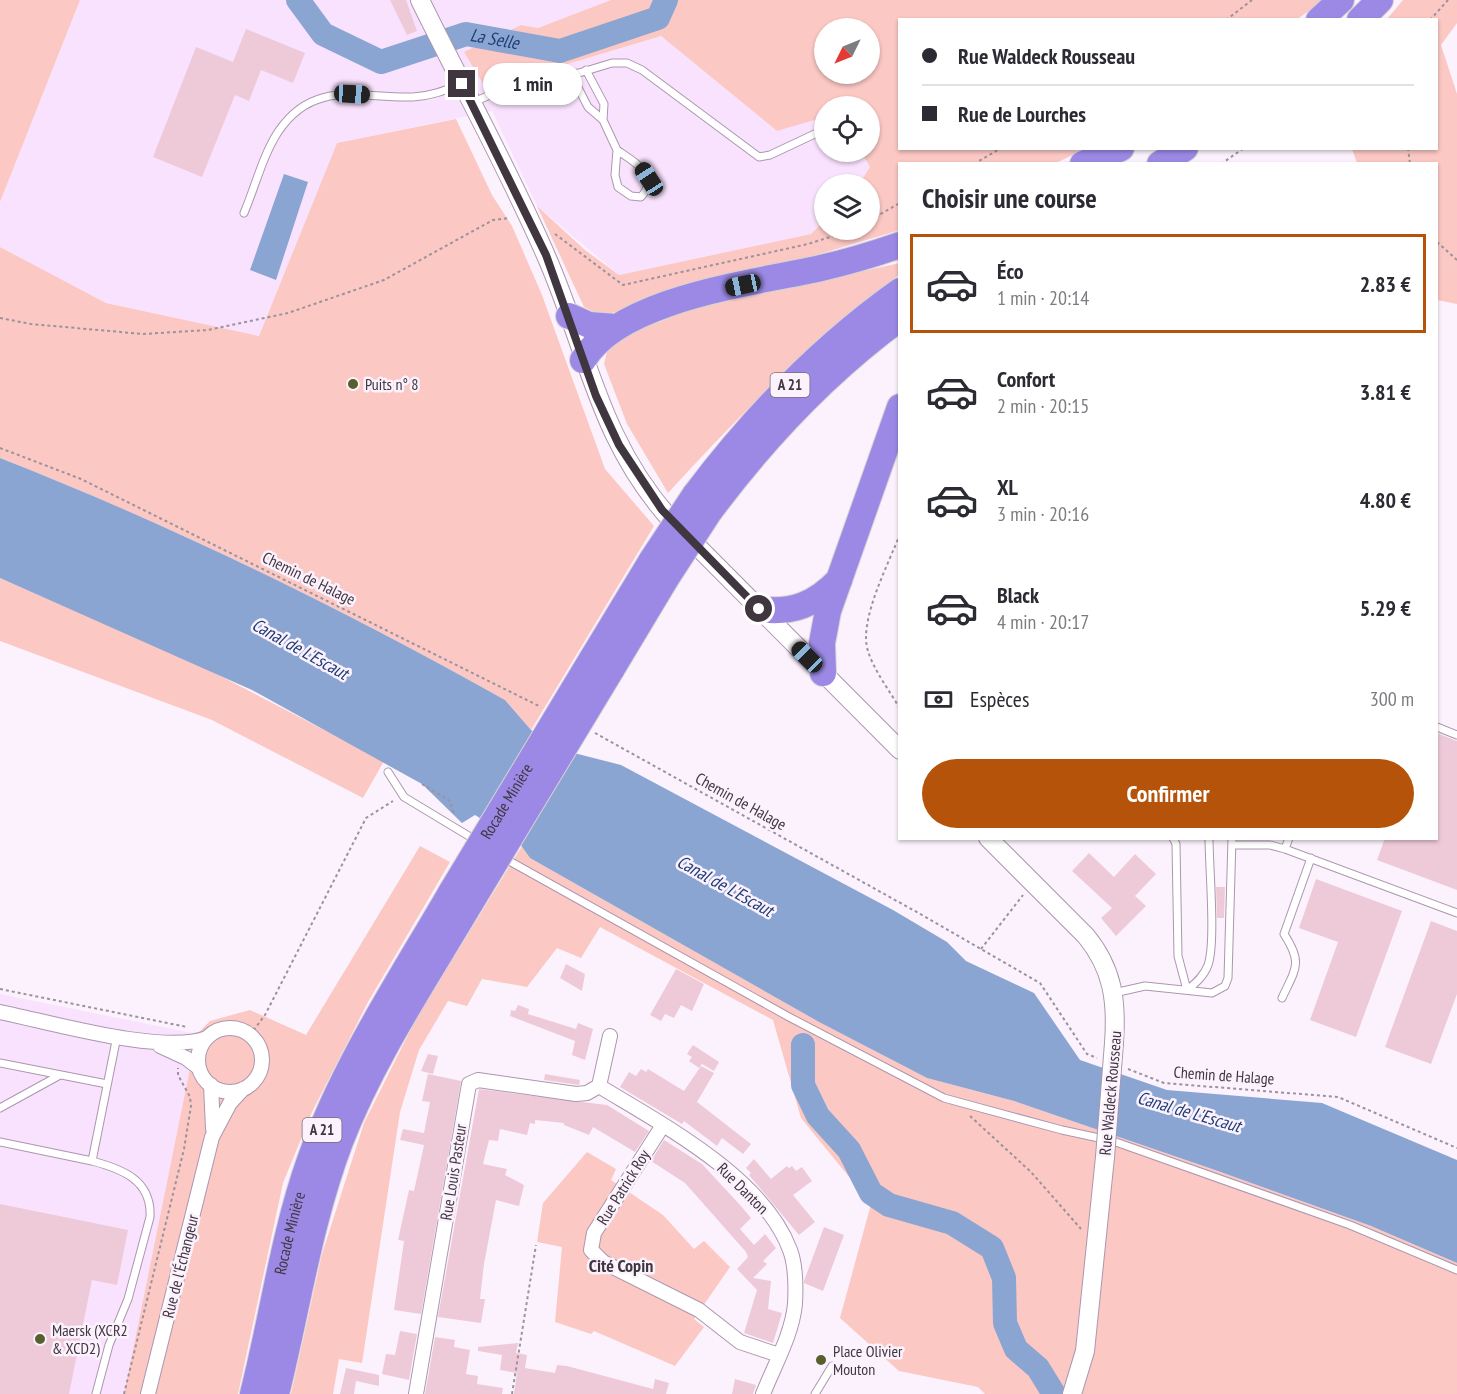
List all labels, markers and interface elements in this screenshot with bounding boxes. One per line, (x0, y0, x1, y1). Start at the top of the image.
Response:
north arrow (814, 18, 880, 84)
map controls (814, 18, 880, 240)
water label: La Selle (468, 23, 522, 55)
text: Rue Waldeck Rousseau (958, 42, 1135, 70)
callout: 1 min (483, 63, 582, 105)
route end (448, 70, 475, 97)
text: 1 min (512, 71, 553, 97)
car (334, 84, 370, 104)
button: locate (814, 96, 880, 162)
text: Rue de Lourches (958, 100, 1086, 128)
car (632, 159, 666, 199)
button: layers (814, 174, 880, 240)
text: Choisir une course (922, 181, 1097, 215)
icon: car (925, 257, 979, 311)
text: Éco (997, 257, 1024, 285)
text: 2.83 € (1360, 270, 1411, 298)
car (724, 272, 762, 298)
text: 1 min · 20:14 (997, 285, 1089, 311)
icon: car (925, 365, 979, 419)
text: Confort (997, 365, 1055, 393)
road number: A 21 (770, 373, 810, 397)
place label: Puits n° 8 (365, 374, 419, 394)
marker: Puits n° 8 (346, 377, 360, 391)
text: 3.81 € (1360, 378, 1411, 406)
text: 2 min · 20:15 (997, 393, 1089, 419)
icon: car (925, 473, 979, 527)
text: XL (997, 473, 1018, 501)
text: 4.80 € (1360, 486, 1411, 514)
text: 3 min · 20:16 (997, 501, 1089, 527)
street label: Chemin de Halage (259, 547, 359, 609)
icon: car (925, 581, 979, 635)
text: Black (997, 581, 1039, 609)
text: 5.29 € (1360, 594, 1411, 622)
route start (745, 595, 772, 622)
text: 4 min · 20:17 (997, 609, 1089, 635)
water label: Canal de L'Escaut (248, 613, 354, 685)
car (788, 638, 826, 676)
icon: cash (922, 683, 955, 716)
text: Espèces (970, 685, 1029, 713)
text: 300 m (1370, 686, 1414, 712)
button: Confirmer (922, 759, 1414, 828)
street label: Rocade Minière (476, 760, 537, 843)
street label: Chemin de Halage (692, 768, 790, 834)
water label: Canal de L'Escaut (673, 850, 779, 922)
street label: Rue Waldeck Rousseau (1095, 1030, 1125, 1156)
street label: Chemin de Halage (1173, 1062, 1275, 1088)
water label: Canal de L'Escaut (1135, 1086, 1245, 1138)
road number: A 21 (302, 1118, 342, 1142)
street label: Rue Louis Pasteur (435, 1122, 471, 1222)
street label: Rue Patrick Roy (592, 1146, 654, 1228)
street label: Rue Danton (713, 1158, 773, 1218)
street label: Rocade Minière (270, 1189, 309, 1276)
street label: Rue de l'Échangeur (157, 1212, 203, 1320)
district label: Cité Copin (589, 1254, 653, 1277)
place label: Maersk (XCR2 & XCD2) (52, 1320, 128, 1358)
marker: Maersk (XCR2 & XCD2) (33, 1332, 47, 1346)
place label: Place Olivier Mouton (833, 1341, 903, 1379)
marker: Place Olivier Mouton (814, 1353, 828, 1367)

